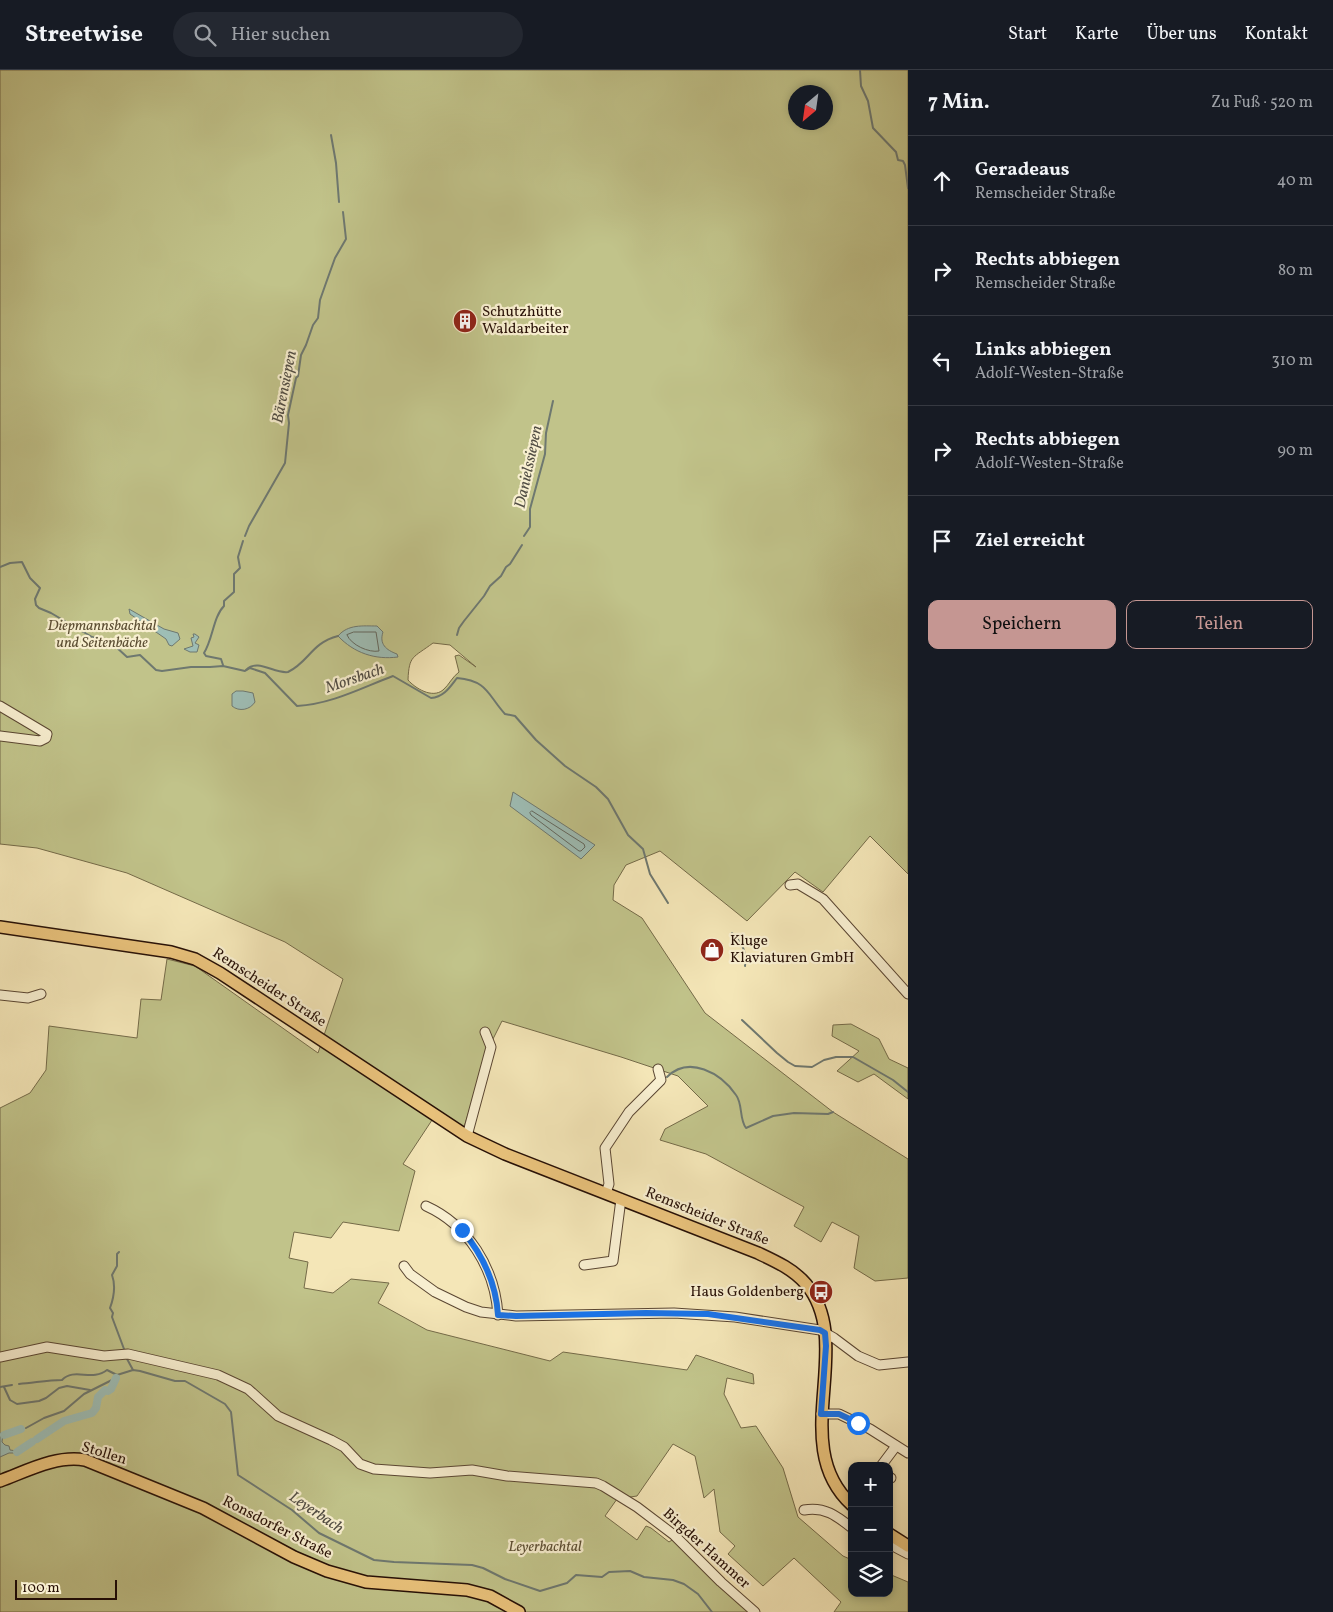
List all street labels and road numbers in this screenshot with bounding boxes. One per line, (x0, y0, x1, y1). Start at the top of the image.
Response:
street label: Remscheider Straße (208, 943, 330, 1033)
street label: Remscheider Straße (642, 1183, 772, 1251)
street label: Stollen (79, 1437, 129, 1471)
street label: Ronsdorfer Straße (218, 1491, 336, 1565)
street label: Birgder Hammer (658, 1504, 754, 1594)

